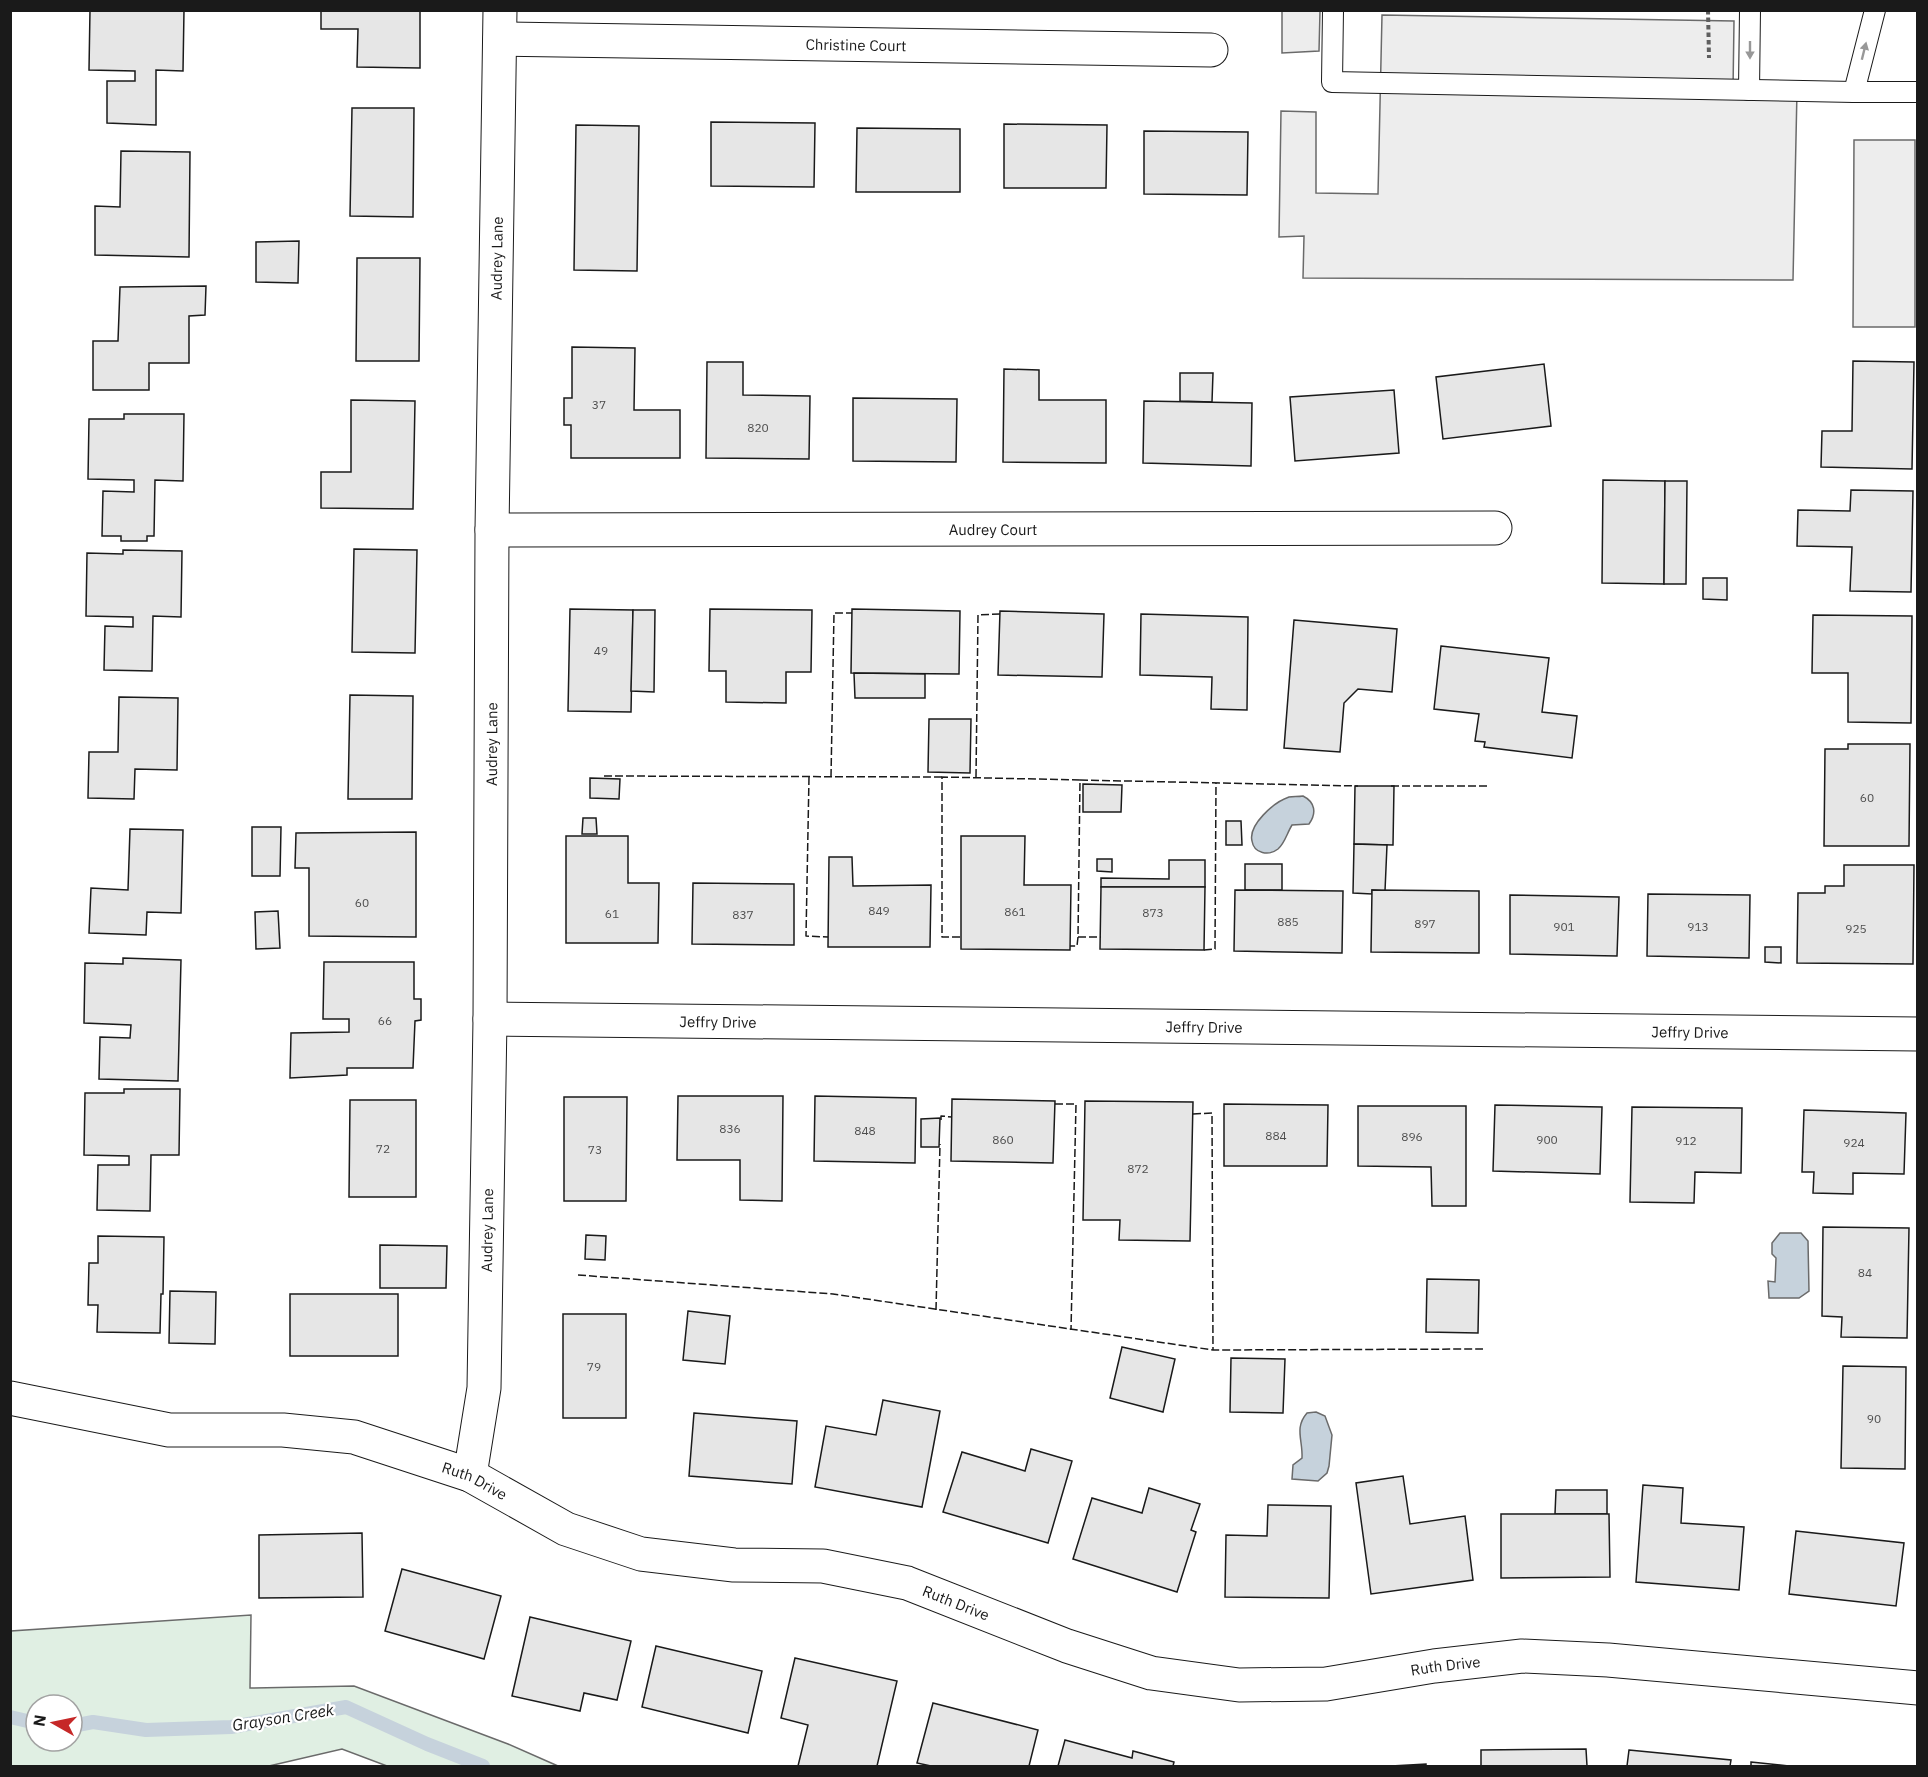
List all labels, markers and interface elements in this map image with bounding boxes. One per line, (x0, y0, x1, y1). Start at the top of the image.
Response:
street label: Christine Court (805, 34, 907, 55)
one-way arrow (1745, 41, 1755, 60)
one-way arrow (1860, 42, 1870, 61)
street label: Audrey Lane (486, 216, 506, 300)
house number: 37 (592, 397, 606, 412)
house number: 820 (747, 420, 769, 435)
street label: Audrey Court (949, 519, 1037, 539)
house number: 49 (594, 643, 608, 658)
street label: Audrey Lane (481, 702, 501, 786)
house number: 60 (1860, 790, 1874, 805)
house number: 60 (355, 895, 369, 910)
house number: 849 (868, 903, 890, 918)
house number: 861 (1004, 904, 1026, 919)
house number: 873 (1142, 905, 1164, 920)
house number: 61 (605, 906, 619, 921)
house number: 837 (732, 907, 754, 922)
house number: 885 (1277, 914, 1299, 929)
house number: 897 (1414, 916, 1436, 931)
house number: 901 (1553, 919, 1575, 934)
house number: 913 (1687, 919, 1709, 934)
house number: 925 (1845, 921, 1867, 936)
street label: Jeffry Drive (679, 1011, 757, 1031)
house number: 66 (378, 1013, 392, 1028)
street label: Jeffry Drive (1165, 1017, 1243, 1036)
street label: Jeffry Drive (1651, 1022, 1729, 1042)
house number: 836 (719, 1121, 741, 1136)
house number: 848 (854, 1123, 876, 1138)
house number: 884 (1265, 1128, 1287, 1143)
house number: 896 (1401, 1129, 1423, 1144)
house number: 860 (992, 1132, 1014, 1147)
house number: 900 (1536, 1132, 1558, 1147)
house number: 912 (1675, 1133, 1697, 1148)
house number: 924 (1843, 1135, 1865, 1150)
house number: 72 (376, 1141, 390, 1156)
house number: 73 (588, 1142, 602, 1157)
house number: 872 (1127, 1161, 1149, 1176)
street label: Audrey Lane (476, 1188, 497, 1272)
house number: 84 (1858, 1265, 1872, 1280)
house number: 79 (587, 1359, 601, 1374)
house number: 90 (1867, 1411, 1881, 1426)
street label: Ruth Drive (440, 1457, 511, 1504)
street label: Ruth Drive (920, 1581, 992, 1624)
street label: Ruth Drive (1409, 1651, 1481, 1679)
north arrow (24, 1693, 84, 1753)
water label: Grayson Creek (231, 1699, 336, 1735)
text: N (28, 1713, 50, 1728)

